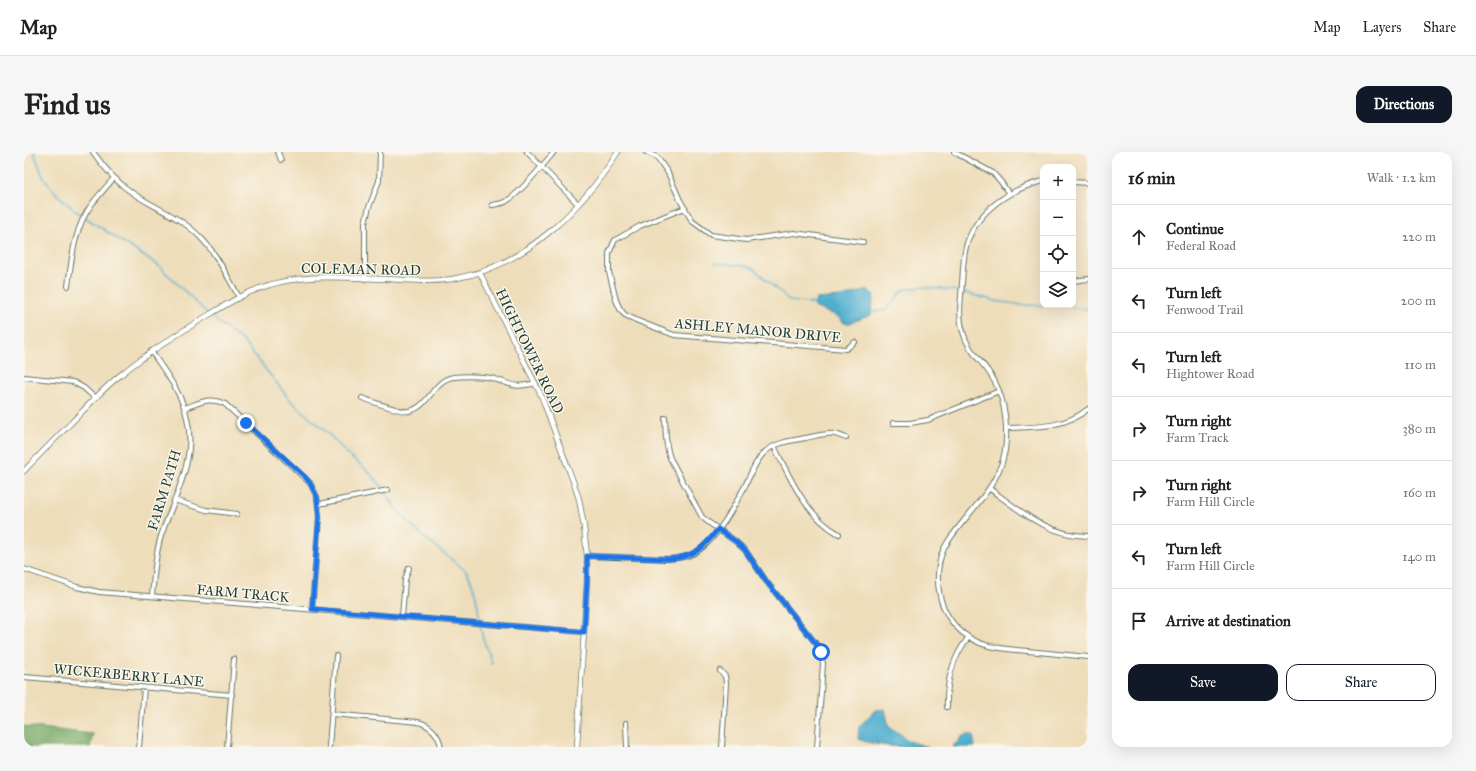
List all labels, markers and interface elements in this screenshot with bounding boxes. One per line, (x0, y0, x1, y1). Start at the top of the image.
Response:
text: Map (20, 16, 57, 39)
text: Map (1313, 19, 1341, 36)
text: Layers (1363, 19, 1401, 36)
text: Share (1423, 19, 1456, 36)
button: Directions (1356, 86, 1452, 123)
text: Find us (24, 87, 110, 122)
map controls (1040, 164, 1076, 308)
button: + (1040, 164, 1076, 200)
text: 16 min (1128, 168, 1175, 189)
text: Walk · 1.2 km (1367, 170, 1436, 186)
button: − (1040, 200, 1076, 236)
text: Continue (1166, 220, 1224, 238)
icon: ahead (1128, 226, 1150, 248)
text: 220 m (1402, 229, 1436, 245)
button: locate (1040, 236, 1076, 272)
text: Federal Road (1166, 238, 1236, 254)
street label: COLEMAN ROAD (301, 260, 421, 279)
button: layers (1040, 272, 1076, 308)
text: Turn left (1166, 284, 1222, 302)
street label: HIGHTOWER ROAD (492, 286, 567, 417)
icon: left (1128, 290, 1150, 312)
text: 200 m (1401, 293, 1436, 309)
text: Fenwood Trail (1166, 302, 1244, 318)
street label: ASHLEY MANOR DRIVE (673, 315, 842, 346)
text: Turn left (1166, 348, 1222, 366)
icon: left (1128, 354, 1150, 376)
text: 110 m (1404, 357, 1436, 373)
text: Hightower Road (1166, 366, 1254, 382)
text: Turn right (1166, 412, 1231, 430)
route end (237, 414, 255, 432)
icon: right (1128, 418, 1150, 440)
text: 380 m (1403, 421, 1436, 437)
text: Farm Track (1166, 430, 1229, 446)
street label: FARM PATH (144, 448, 185, 533)
text: Turn right (1166, 476, 1231, 494)
icon: right (1128, 482, 1150, 504)
text: 160 m (1403, 485, 1436, 501)
text: Farm Hill Circle (1166, 494, 1255, 510)
text: Turn left (1166, 540, 1222, 558)
icon: left (1128, 546, 1150, 568)
text: 140 m (1402, 549, 1436, 565)
text: Farm Hill Circle (1166, 558, 1255, 574)
street label: FARM TRACK (196, 581, 291, 606)
icon: arrive (1128, 610, 1150, 632)
text: Arrive at destination (1166, 612, 1291, 630)
route start (812, 643, 830, 661)
street label: WICKERBERRY LANE (53, 660, 205, 691)
button: Save (1128, 664, 1278, 701)
button: Share (1286, 664, 1436, 701)

